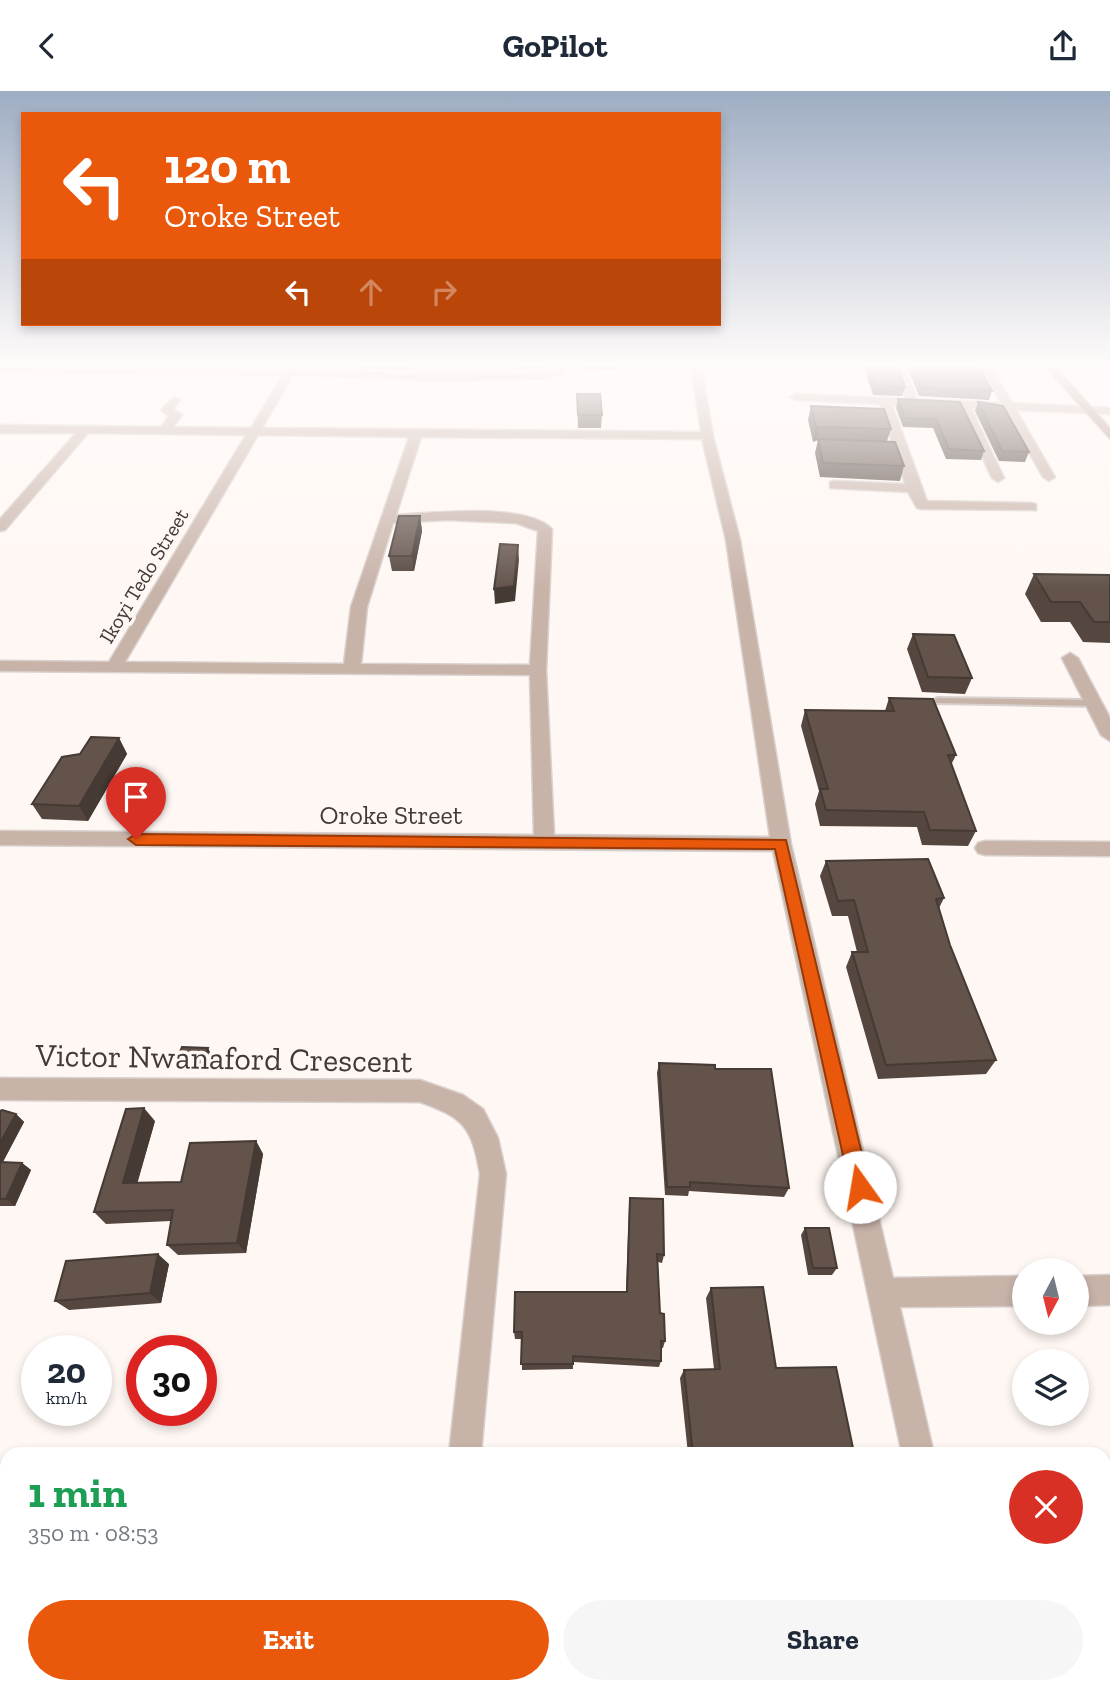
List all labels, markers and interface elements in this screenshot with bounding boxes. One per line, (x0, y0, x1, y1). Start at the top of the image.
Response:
icon: back (28, 27, 66, 65)
text: GoPilot (502, 27, 608, 65)
icon: share (1044, 27, 1082, 65)
text: 120 m (164, 137, 290, 196)
icon: left (49, 140, 140, 231)
text: Oroke Street (164, 197, 340, 235)
icon: left (279, 273, 317, 311)
icon: ahead (352, 273, 390, 311)
icon: right (425, 273, 463, 311)
street label: Ikoyi Tedo Street (94, 504, 194, 648)
pin (106, 767, 166, 839)
icon: arrive (117, 778, 155, 816)
street label: Oroke Street (320, 799, 463, 831)
street label: Victor Nwanaford Crescent (34, 1036, 413, 1080)
position arrow (823, 1150, 897, 1224)
north arrow (1012, 1258, 1088, 1335)
map controls (1012, 1258, 1089, 1426)
speed limit sign: 30 (126, 1335, 217, 1426)
button: layers (1012, 1349, 1089, 1426)
text: 20 (47, 1350, 86, 1392)
text: km/h (46, 1387, 87, 1409)
text: 1 min (28, 1467, 127, 1518)
button: close (1009, 1470, 1083, 1544)
text: 350 m · 08:53 (28, 1519, 159, 1547)
button: Exit (28, 1600, 549, 1680)
button: Share (563, 1600, 1083, 1680)

